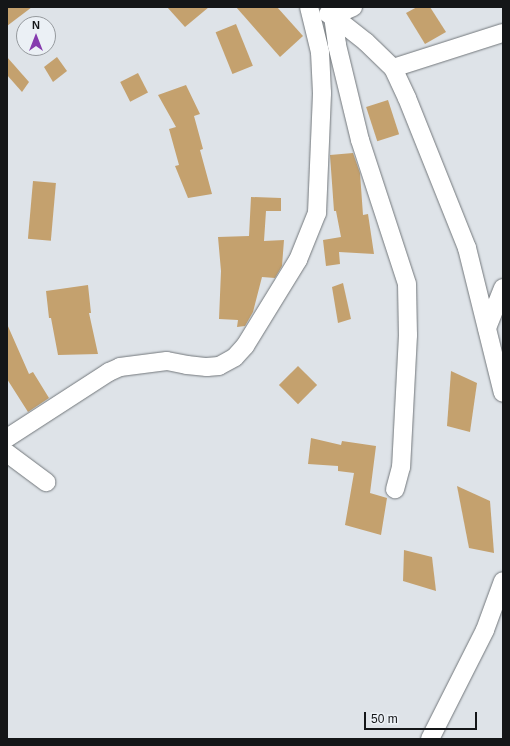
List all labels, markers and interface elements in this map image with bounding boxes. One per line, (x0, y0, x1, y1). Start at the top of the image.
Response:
north arrow (16, 16, 56, 56)
text: N (32, 19, 40, 31)
scale bar (366, 704, 479, 730)
text: 50 m (371, 712, 398, 726)

